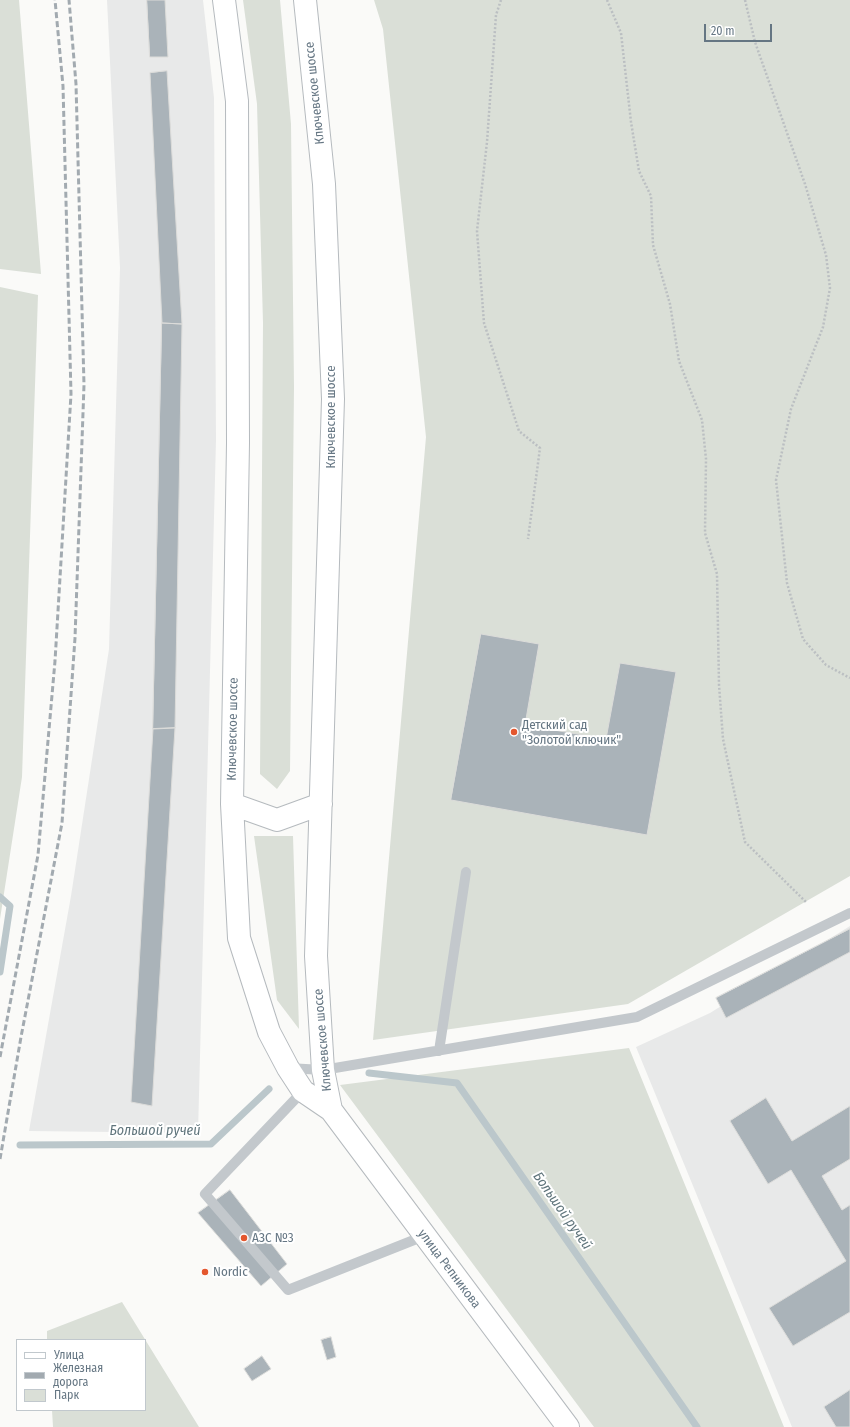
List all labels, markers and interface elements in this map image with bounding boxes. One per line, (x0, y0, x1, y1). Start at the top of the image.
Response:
scale bar (706, 16, 774, 42)
text: 20 m (711, 24, 735, 38)
street label: Ключевское шоссе (302, 41, 328, 145)
street label: Ключевское шоссе (323, 365, 339, 469)
street label: Ключевское шоссе (224, 677, 242, 781)
place label: Детский сад "Золотой ключик" (522, 717, 621, 748)
marker: Детский сад "Золотой ключик" (509, 727, 519, 737)
street label: Ключевское шоссе (311, 988, 335, 1092)
water label: Большой ручей (110, 1123, 200, 1139)
water label: Большой ручей (529, 1169, 595, 1253)
street label: улица Репникова (414, 1226, 484, 1312)
place label: АЗС №3 (252, 1230, 294, 1246)
marker: АЗС №3 (239, 1233, 249, 1243)
place label: Nordic (213, 1264, 248, 1280)
marker: Nordic (200, 1267, 210, 1277)
legend (16, 1339, 146, 1411)
text: Улица (54, 1348, 84, 1362)
text: Железная дорога (53, 1361, 103, 1389)
text: Парк (54, 1388, 79, 1402)

